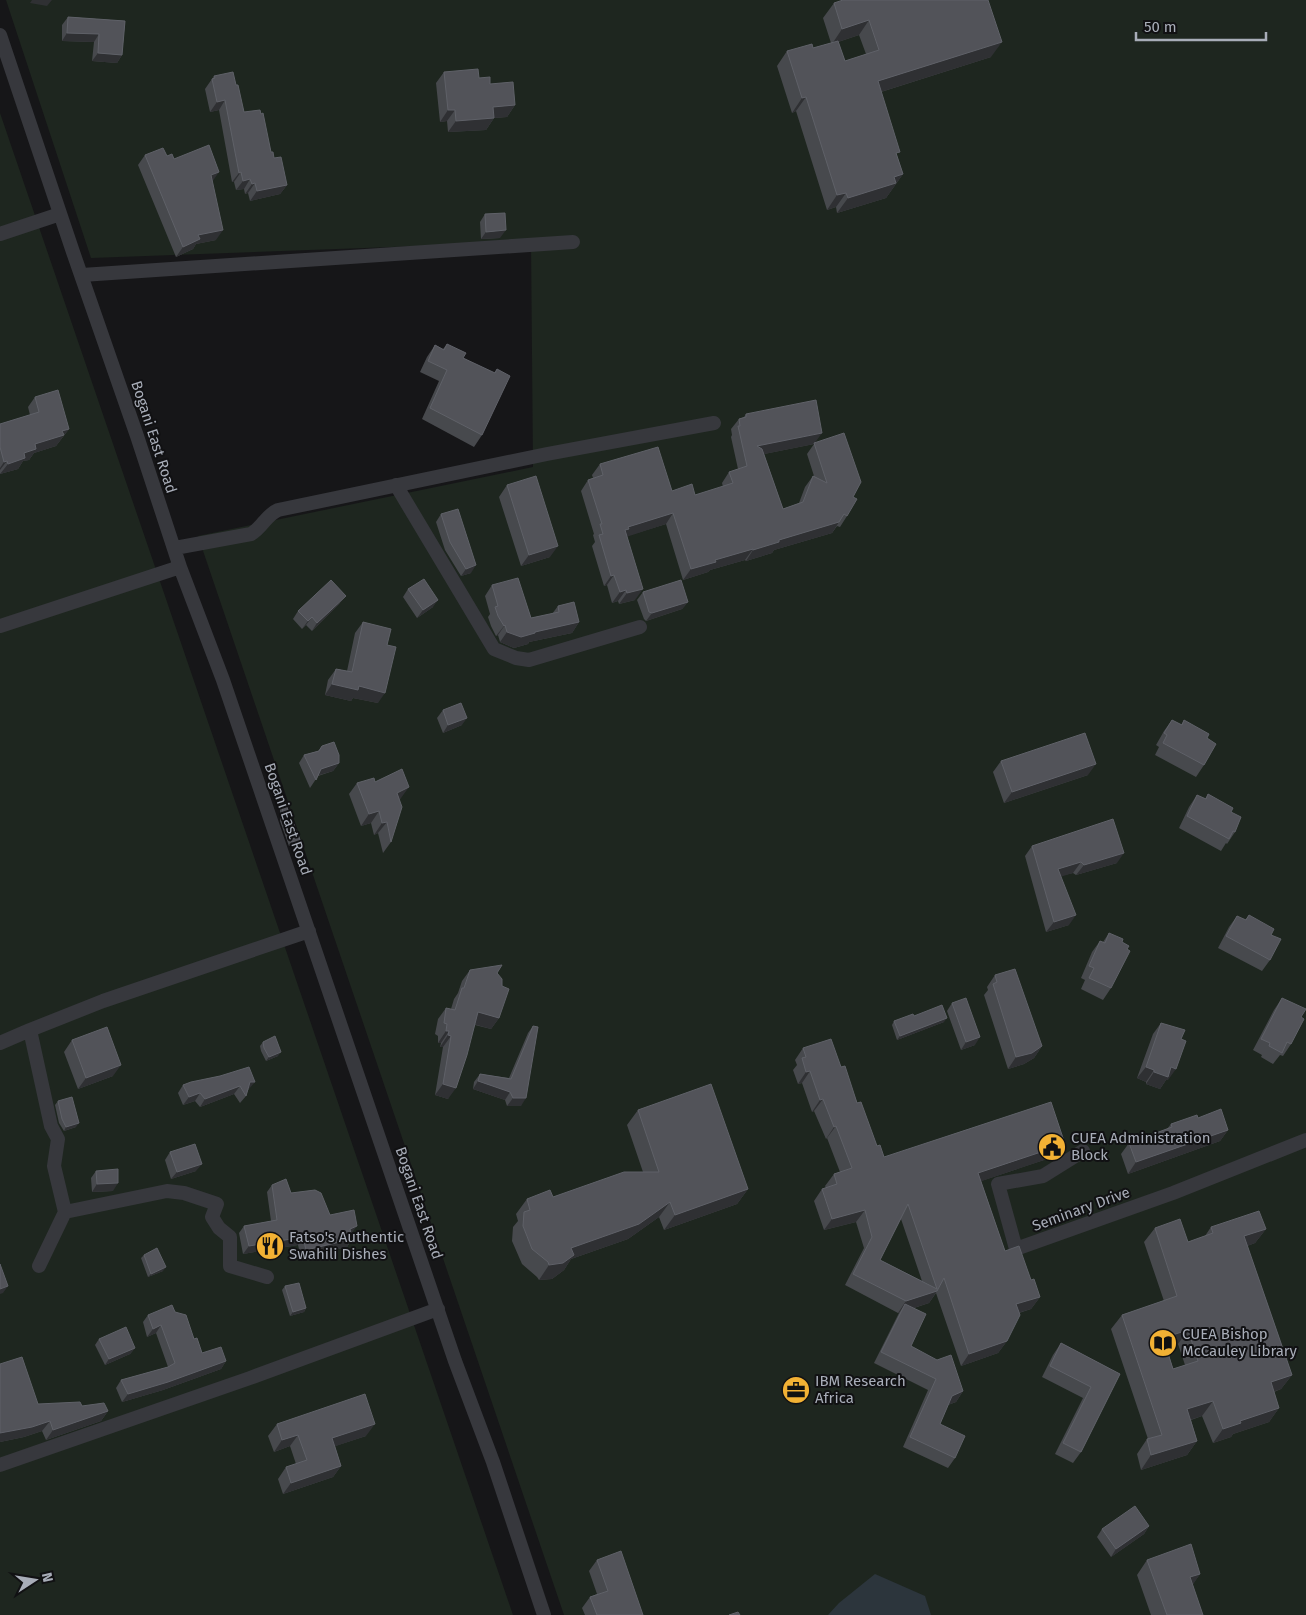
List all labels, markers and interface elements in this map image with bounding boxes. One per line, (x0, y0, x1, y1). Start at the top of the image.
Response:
scale bar (1136, 10, 1266, 42)
text: 50 m (1144, 18, 1177, 36)
street label: Bogani East Road (127, 378, 181, 496)
street label: Bogani East Road (260, 761, 316, 877)
place label: CUEA Administration Block (1071, 1129, 1211, 1164)
public building icon: CUEA Administration Block (1037, 1132, 1067, 1162)
street label: Bogani East Road (391, 1145, 447, 1261)
street label: Seminary Drive (1030, 1183, 1132, 1235)
place label: Fatso's Authentic Swahili Dishes (289, 1228, 404, 1263)
restaurant icon: Fatso's Authentic Swahili Dishes (255, 1231, 285, 1261)
place label: CUEA Bishop McCauley Library (1182, 1325, 1298, 1360)
library icon: CUEA Bishop McCauley Library (1148, 1328, 1178, 1358)
place label: IBM Research Africa (815, 1372, 906, 1407)
office icon: IBM Research Africa (781, 1375, 811, 1405)
north arrow (10, 1555, 60, 1605)
text: N (38, 1571, 57, 1584)

